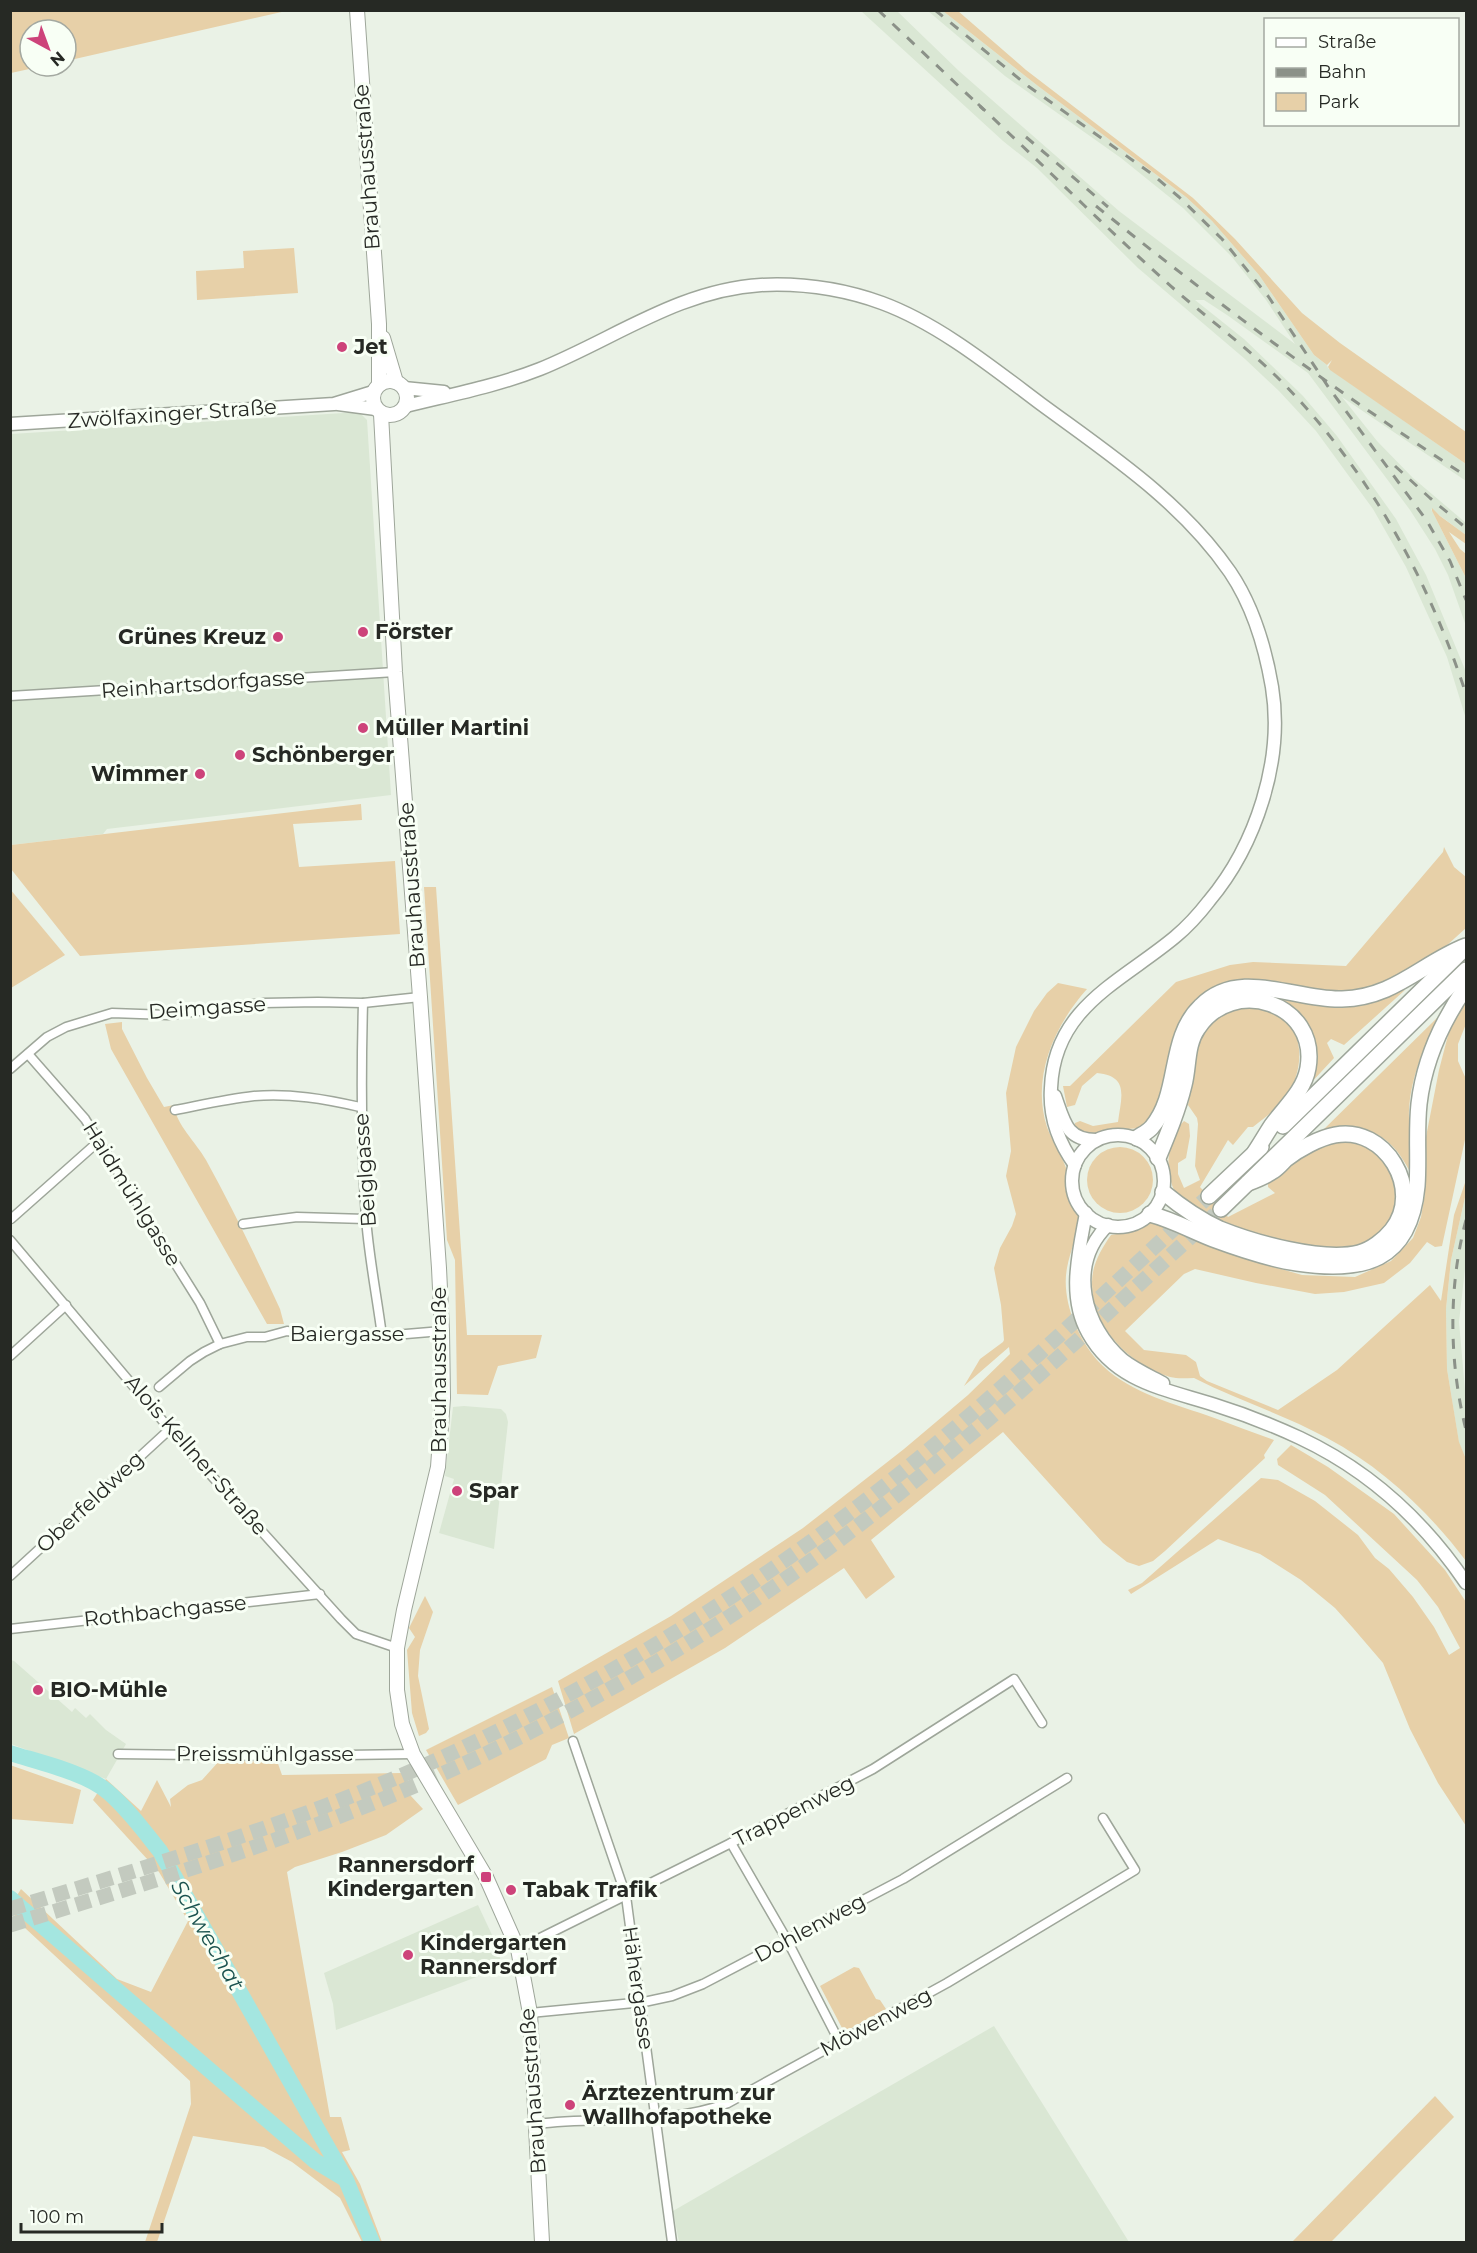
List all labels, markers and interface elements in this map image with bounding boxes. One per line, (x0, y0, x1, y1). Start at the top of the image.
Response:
north arrow (18, 18, 78, 78)
legend (1264, 18, 1459, 126)
text: Straße (1318, 31, 1377, 53)
text: N (46, 48, 69, 70)
text: Bahn (1318, 61, 1367, 83)
street label: Brauhausstraße (348, 83, 385, 251)
text: Park (1318, 91, 1359, 113)
place label: Jet (353, 334, 388, 359)
marker: Jet (335, 340, 349, 354)
street label: Zwölfaxinger Straße (66, 394, 277, 433)
place label: Förster (375, 619, 453, 644)
place label: Grünes Kreuz (118, 624, 266, 649)
marker: Förster (356, 625, 370, 639)
marker: Grünes Kreuz (271, 630, 285, 644)
street label: Reinhartsdorfgasse (100, 664, 306, 703)
place label: Müller Martini (375, 715, 529, 740)
marker: Müller Martini (356, 721, 370, 735)
place label: Schönberger (252, 742, 394, 767)
marker: Schönberger (233, 748, 247, 762)
place label: Wimmer (91, 761, 188, 786)
marker: Wimmer (193, 767, 207, 781)
street label: Brauhausstraße (393, 801, 430, 969)
street label: Deimgasse (147, 991, 267, 1024)
street label: Beiglgasse (348, 1112, 381, 1228)
street label: Haidmühlgasse (78, 1117, 187, 1271)
street label: Brauhausstraße (426, 1287, 451, 1453)
street label: Baiergasse (290, 1321, 404, 1346)
street label: Alois Kellner-Straße (120, 1369, 273, 1540)
street label: Oberfeldweg (31, 1446, 149, 1558)
place label: Spar (469, 1478, 519, 1503)
marker: Spar (450, 1484, 464, 1498)
street label: Rothbachgasse (82, 1590, 248, 1631)
place label: BIO-Mühle (50, 1677, 167, 1702)
marker: BIO-Mühle (31, 1683, 45, 1697)
street label: Preissmühlgasse (176, 1741, 354, 1766)
street label: Trappenweg (729, 1769, 858, 1852)
place label: Rannersdorf Kindergarten (327, 1852, 475, 1901)
marker: Rannersdorf Kindergarten (479, 1870, 493, 1884)
water label: Schwechat (165, 1875, 250, 1996)
place label: Tabak Trafik (523, 1877, 658, 1902)
marker: Tabak Trafik (504, 1883, 518, 1897)
street label: Dohlenweg (750, 1888, 870, 1967)
street label: Hähergasse (617, 1925, 660, 2051)
place label: Kindergarten Rannersdorf (420, 1930, 567, 1979)
marker: Kindergarten Rannersdorf (401, 1948, 415, 1962)
street label: Möwenweg (816, 1982, 936, 2061)
street label: Brauhausstraße (514, 2007, 551, 2175)
place label: Ärztezentrum zur Wallhofapotheke (581, 2080, 775, 2129)
marker: Ärztezentrum zur Wallhofapotheke (563, 2098, 577, 2112)
scale bar (21, 2196, 162, 2234)
text: 100 m (30, 2206, 84, 2228)

